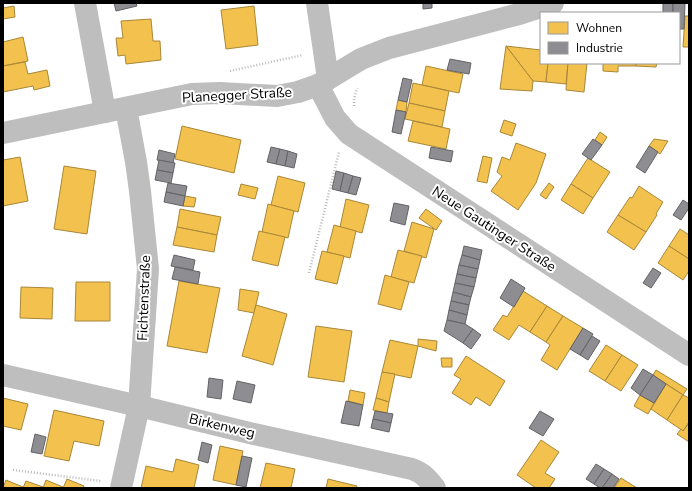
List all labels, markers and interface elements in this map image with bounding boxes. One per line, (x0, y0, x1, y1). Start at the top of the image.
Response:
legend (540, 12, 680, 64)
text: Wohnen (576, 20, 622, 36)
text: Industrie (576, 40, 623, 56)
street label: Planegger Straße (181, 83, 293, 107)
street label: Neue Gautinger Straße (428, 182, 560, 276)
street label: Fichtenstraße (133, 255, 155, 341)
street label: Birkenweg (187, 409, 257, 443)

